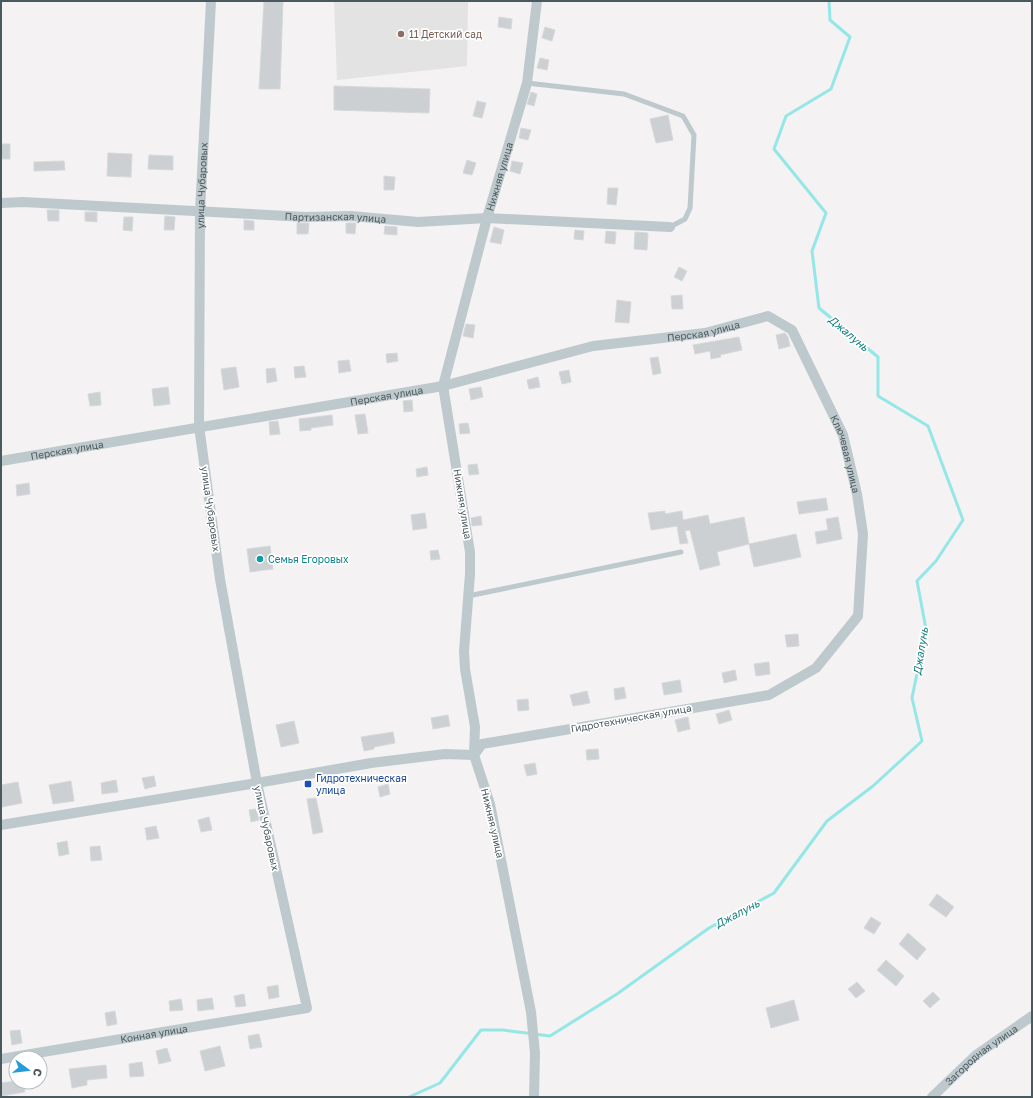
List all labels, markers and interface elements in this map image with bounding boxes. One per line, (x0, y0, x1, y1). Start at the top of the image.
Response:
place label: 11 Детский сад (409, 28, 482, 40)
marker: 11 Детский сад (396, 29, 406, 39)
street label: Нижняя улица (483, 141, 515, 212)
street label: улица Чубаровых (194, 142, 210, 229)
street label: Партизанская улица (285, 210, 387, 225)
water label: Джалунь (825, 312, 873, 355)
street label: Перская улица (666, 318, 741, 343)
street label: Перская улица (349, 384, 424, 408)
street label: Ключевая улица (828, 413, 863, 494)
street label: Перская улица (30, 438, 104, 462)
street label: улица Чубаровых (199, 465, 223, 553)
street label: Нижняя улица (452, 468, 474, 540)
place label: Семья Егоровых (268, 553, 349, 565)
marker: Семья Егоровых (255, 554, 265, 564)
water label: Джалунь (910, 625, 931, 677)
street label: Гидротехническая улица (570, 701, 692, 735)
place label: Гидротехническая улица (316, 772, 407, 796)
marker: Гидротехническая улица (303, 779, 313, 789)
street label: улица Чубаровых (252, 785, 282, 872)
street label: Нижняя улица (479, 787, 507, 859)
water label: Джалунь (712, 895, 763, 931)
street label: Конная улица (119, 1022, 189, 1045)
street label: Загородная улица (942, 1022, 1020, 1088)
north arrow (8, 1050, 48, 1090)
text: С (31, 1067, 45, 1078)

